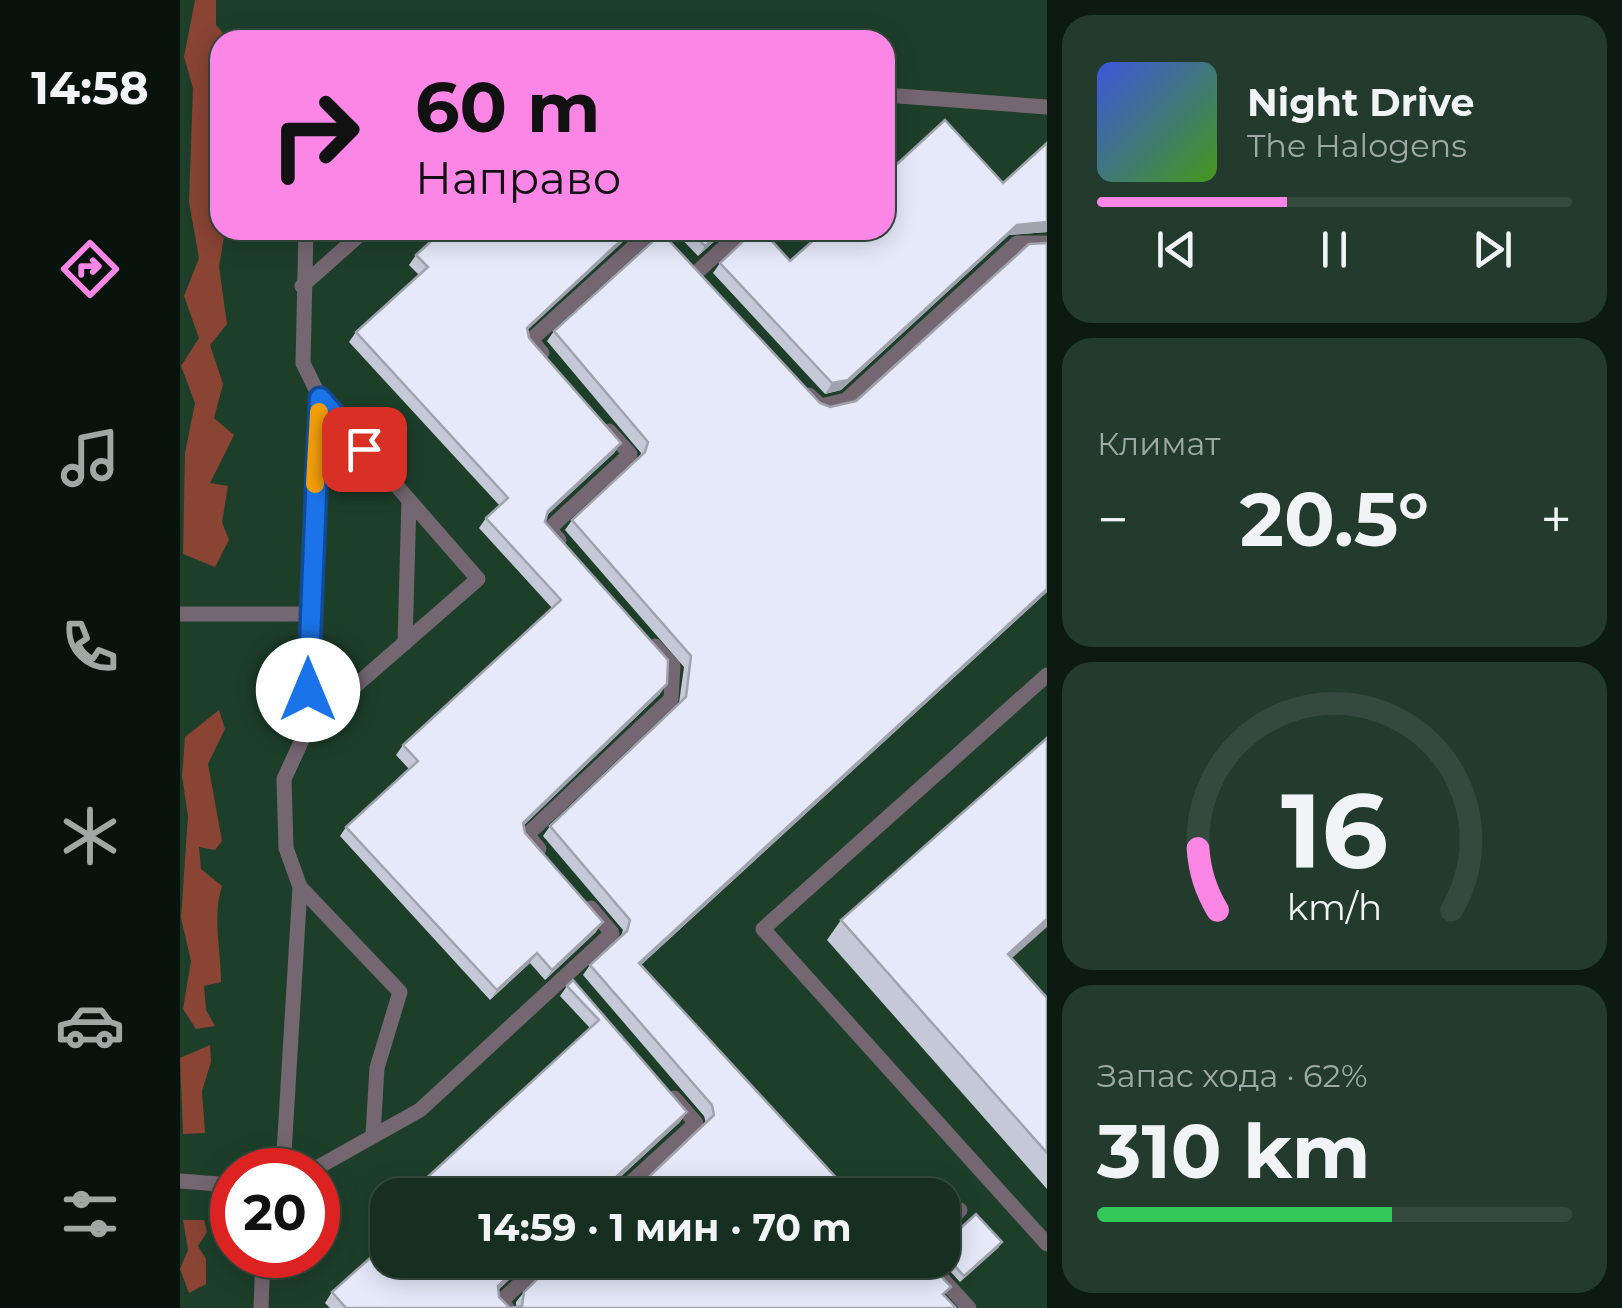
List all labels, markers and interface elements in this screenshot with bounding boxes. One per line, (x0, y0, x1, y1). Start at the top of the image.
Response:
text: 14:58 (31, 60, 149, 115)
text: 60 m (415, 64, 600, 150)
icon: right (250, 70, 380, 200)
text: Night Drive (1247, 79, 1474, 126)
text: The Halogens (1247, 126, 1467, 165)
text: Направо (415, 150, 621, 205)
icon: previous (1149, 222, 1204, 277)
icon: pause (1307, 222, 1362, 277)
icon: next (1465, 222, 1520, 277)
icon: directions (55, 234, 125, 304)
pin (322, 407, 407, 492)
icon: arrive (337, 422, 392, 477)
icon: music (55, 423, 125, 493)
text: Климат (1097, 424, 1220, 463)
text: 20.5° (1240, 473, 1429, 565)
text: − (1097, 486, 1129, 553)
text: + (1540, 486, 1572, 553)
icon: phone (55, 612, 125, 682)
position arrow (256, 638, 360, 742)
text: 16 (1281, 767, 1388, 894)
icon: climate (55, 801, 125, 871)
text: km/h (1287, 885, 1382, 929)
icon: car (55, 990, 125, 1060)
text: Запас хода · 62% (1097, 1056, 1368, 1095)
text: 310 km (1097, 1105, 1370, 1197)
speed limit sign: 20 (210, 1148, 340, 1278)
icon: filters (55, 1179, 125, 1249)
text: 14:59 · 1 мин · 70 m (478, 1204, 852, 1251)

